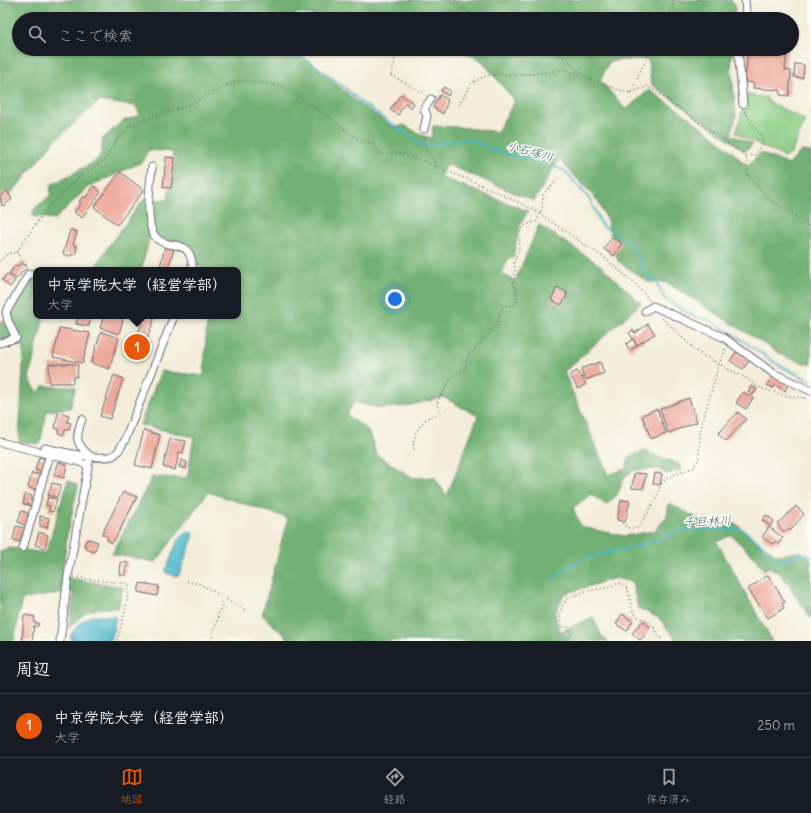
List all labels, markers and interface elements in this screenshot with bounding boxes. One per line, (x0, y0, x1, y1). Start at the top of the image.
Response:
search box (12, 12, 799, 56)
icon: search (26, 23, 48, 45)
text: ここで検索 (58, 26, 133, 45)
water label: 小石塚川 (505, 138, 555, 164)
popup (33, 267, 241, 319)
text: 中京学院大学（経営学部） (47, 275, 227, 294)
your location (385, 289, 405, 309)
text: 大学 (47, 296, 73, 313)
pin: 1 (124, 332, 150, 362)
water label: 千旦林川 (683, 513, 731, 529)
text: 周辺 (16, 658, 50, 680)
text: 中京学院大学（経営学部） (54, 708, 234, 727)
text: 1 (26, 717, 32, 734)
text: 250 m (757, 717, 795, 734)
text: 大学 (54, 729, 80, 746)
tab: 地図 (121, 766, 143, 806)
tab: 経路 (384, 766, 406, 806)
tab: 保存済み (647, 766, 691, 806)

